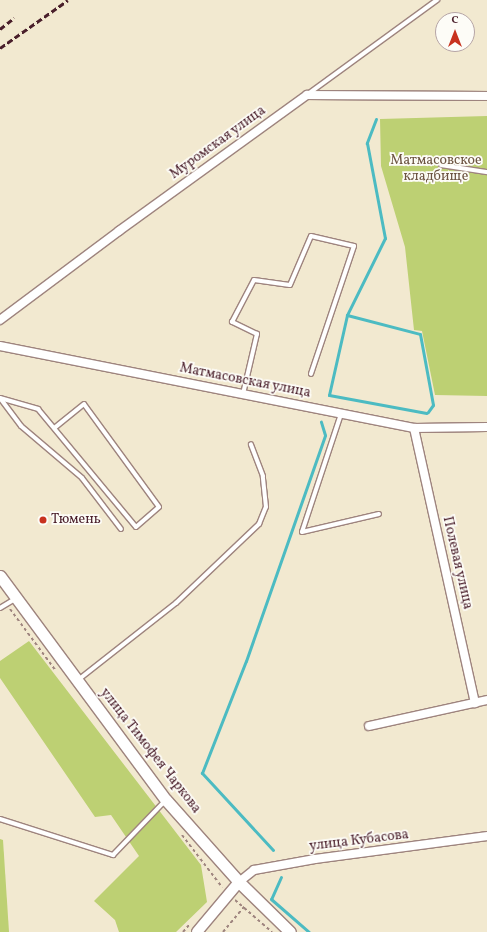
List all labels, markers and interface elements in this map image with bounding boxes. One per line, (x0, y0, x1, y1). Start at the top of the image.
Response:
north arrow (435, 12, 475, 52)
text: С (451, 13, 459, 28)
street label: Муромская улица (167, 103, 269, 183)
park label: Матмасовское кладбище (390, 153, 482, 186)
street label: Матмасовская улица (178, 360, 312, 402)
place label: Тюмень (51, 512, 101, 528)
marker: Тюмень (38, 515, 48, 525)
street label: Полевая улица (438, 515, 476, 611)
street label: улица Тимофея Чаркова (96, 685, 204, 817)
street label: улица Кубасова (308, 827, 410, 855)

